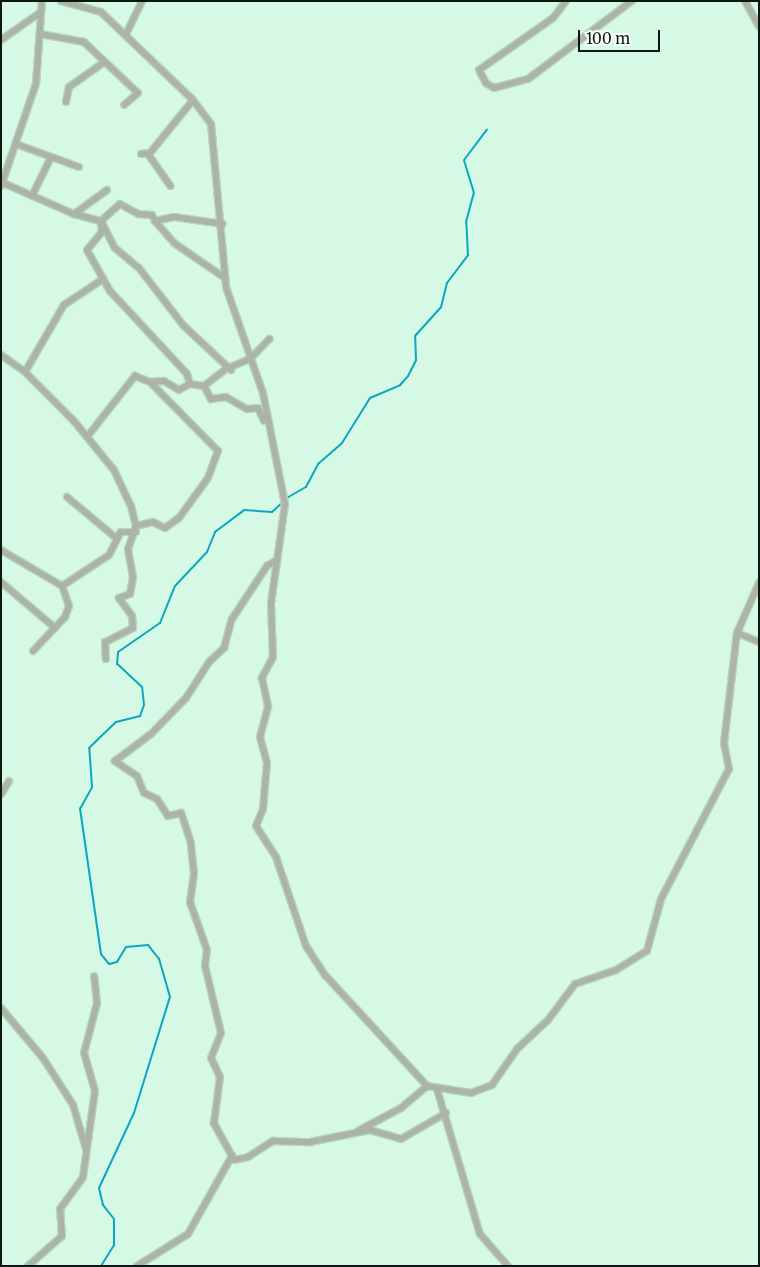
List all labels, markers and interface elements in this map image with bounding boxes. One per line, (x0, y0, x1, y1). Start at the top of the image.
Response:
scale bar (580, 20, 662, 52)
text: 100 m (586, 29, 630, 48)

